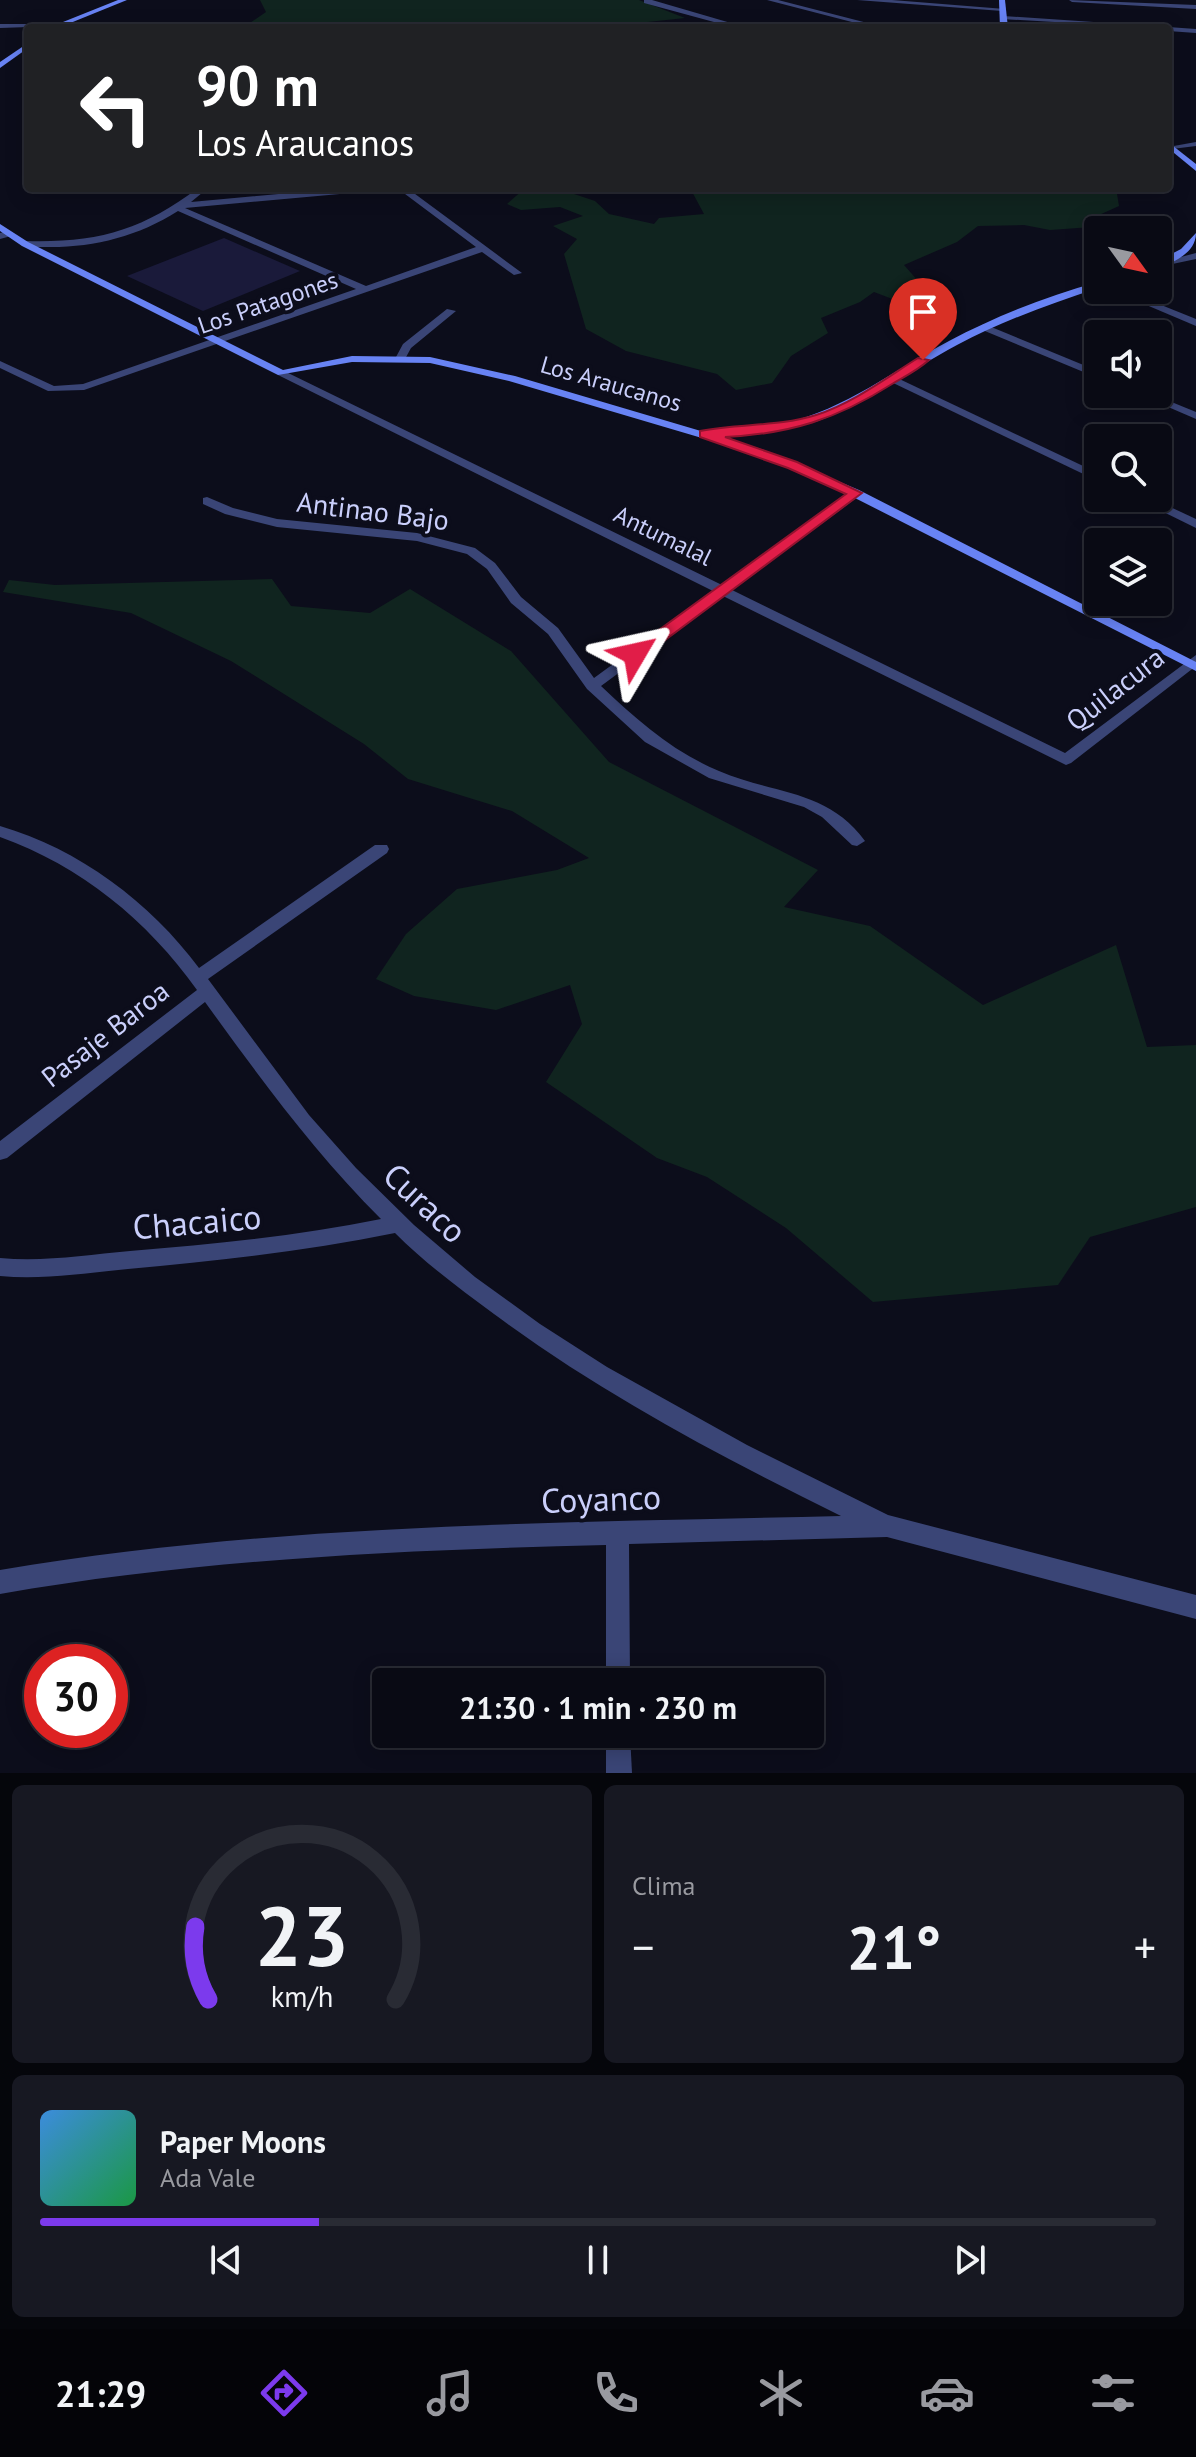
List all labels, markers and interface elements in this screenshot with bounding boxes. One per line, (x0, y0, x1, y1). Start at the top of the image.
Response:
text: 90 m (196, 49, 319, 121)
icon: left (64, 56, 168, 160)
text: Los Araucanos (196, 119, 414, 166)
north arrow (1084, 216, 1172, 304)
map controls (1084, 216, 1172, 616)
street label: Los Patagones (194, 264, 342, 341)
pin (889, 278, 957, 360)
icon: arrive (901, 290, 945, 334)
button: sound (1084, 320, 1172, 408)
street label: Los Araucanos (537, 349, 685, 418)
button: search (1084, 424, 1172, 512)
street label: Antinao Bajo (295, 483, 451, 538)
street label: Antumalal (609, 498, 717, 573)
button: layers (1084, 528, 1172, 616)
position arrow (593, 612, 677, 696)
street label: Quilacura (1058, 639, 1171, 739)
street label: Pasaje Baroa (33, 972, 176, 1095)
street label: Curaco (375, 1153, 477, 1252)
street label: Chacaico (131, 1193, 263, 1249)
street label: Coyanco (540, 1474, 662, 1522)
speed limit sign: 30 (24, 1644, 128, 1748)
text: 21:30 · 1 min · 230 m (459, 1688, 737, 1727)
text: Clima (632, 1869, 695, 1902)
text: 23 (255, 1881, 349, 1989)
text: 21° (847, 1908, 941, 1986)
text: − (632, 1918, 654, 1975)
text: + (1134, 1918, 1156, 1975)
text: km/h (271, 1978, 333, 2015)
text: Paper Moons (160, 2122, 326, 2161)
text: Ada Vale (160, 2161, 255, 2194)
icon: previous (204, 2238, 248, 2282)
icon: pause (576, 2238, 620, 2282)
icon: next (948, 2238, 992, 2282)
icon: directions (256, 2365, 312, 2421)
icon: music (422, 2365, 478, 2421)
icon: phone (588, 2365, 644, 2421)
icon: climate (753, 2365, 809, 2421)
icon: car (919, 2365, 975, 2421)
icon: filters (1085, 2365, 1141, 2421)
text: 21:29 (55, 2370, 146, 2417)

